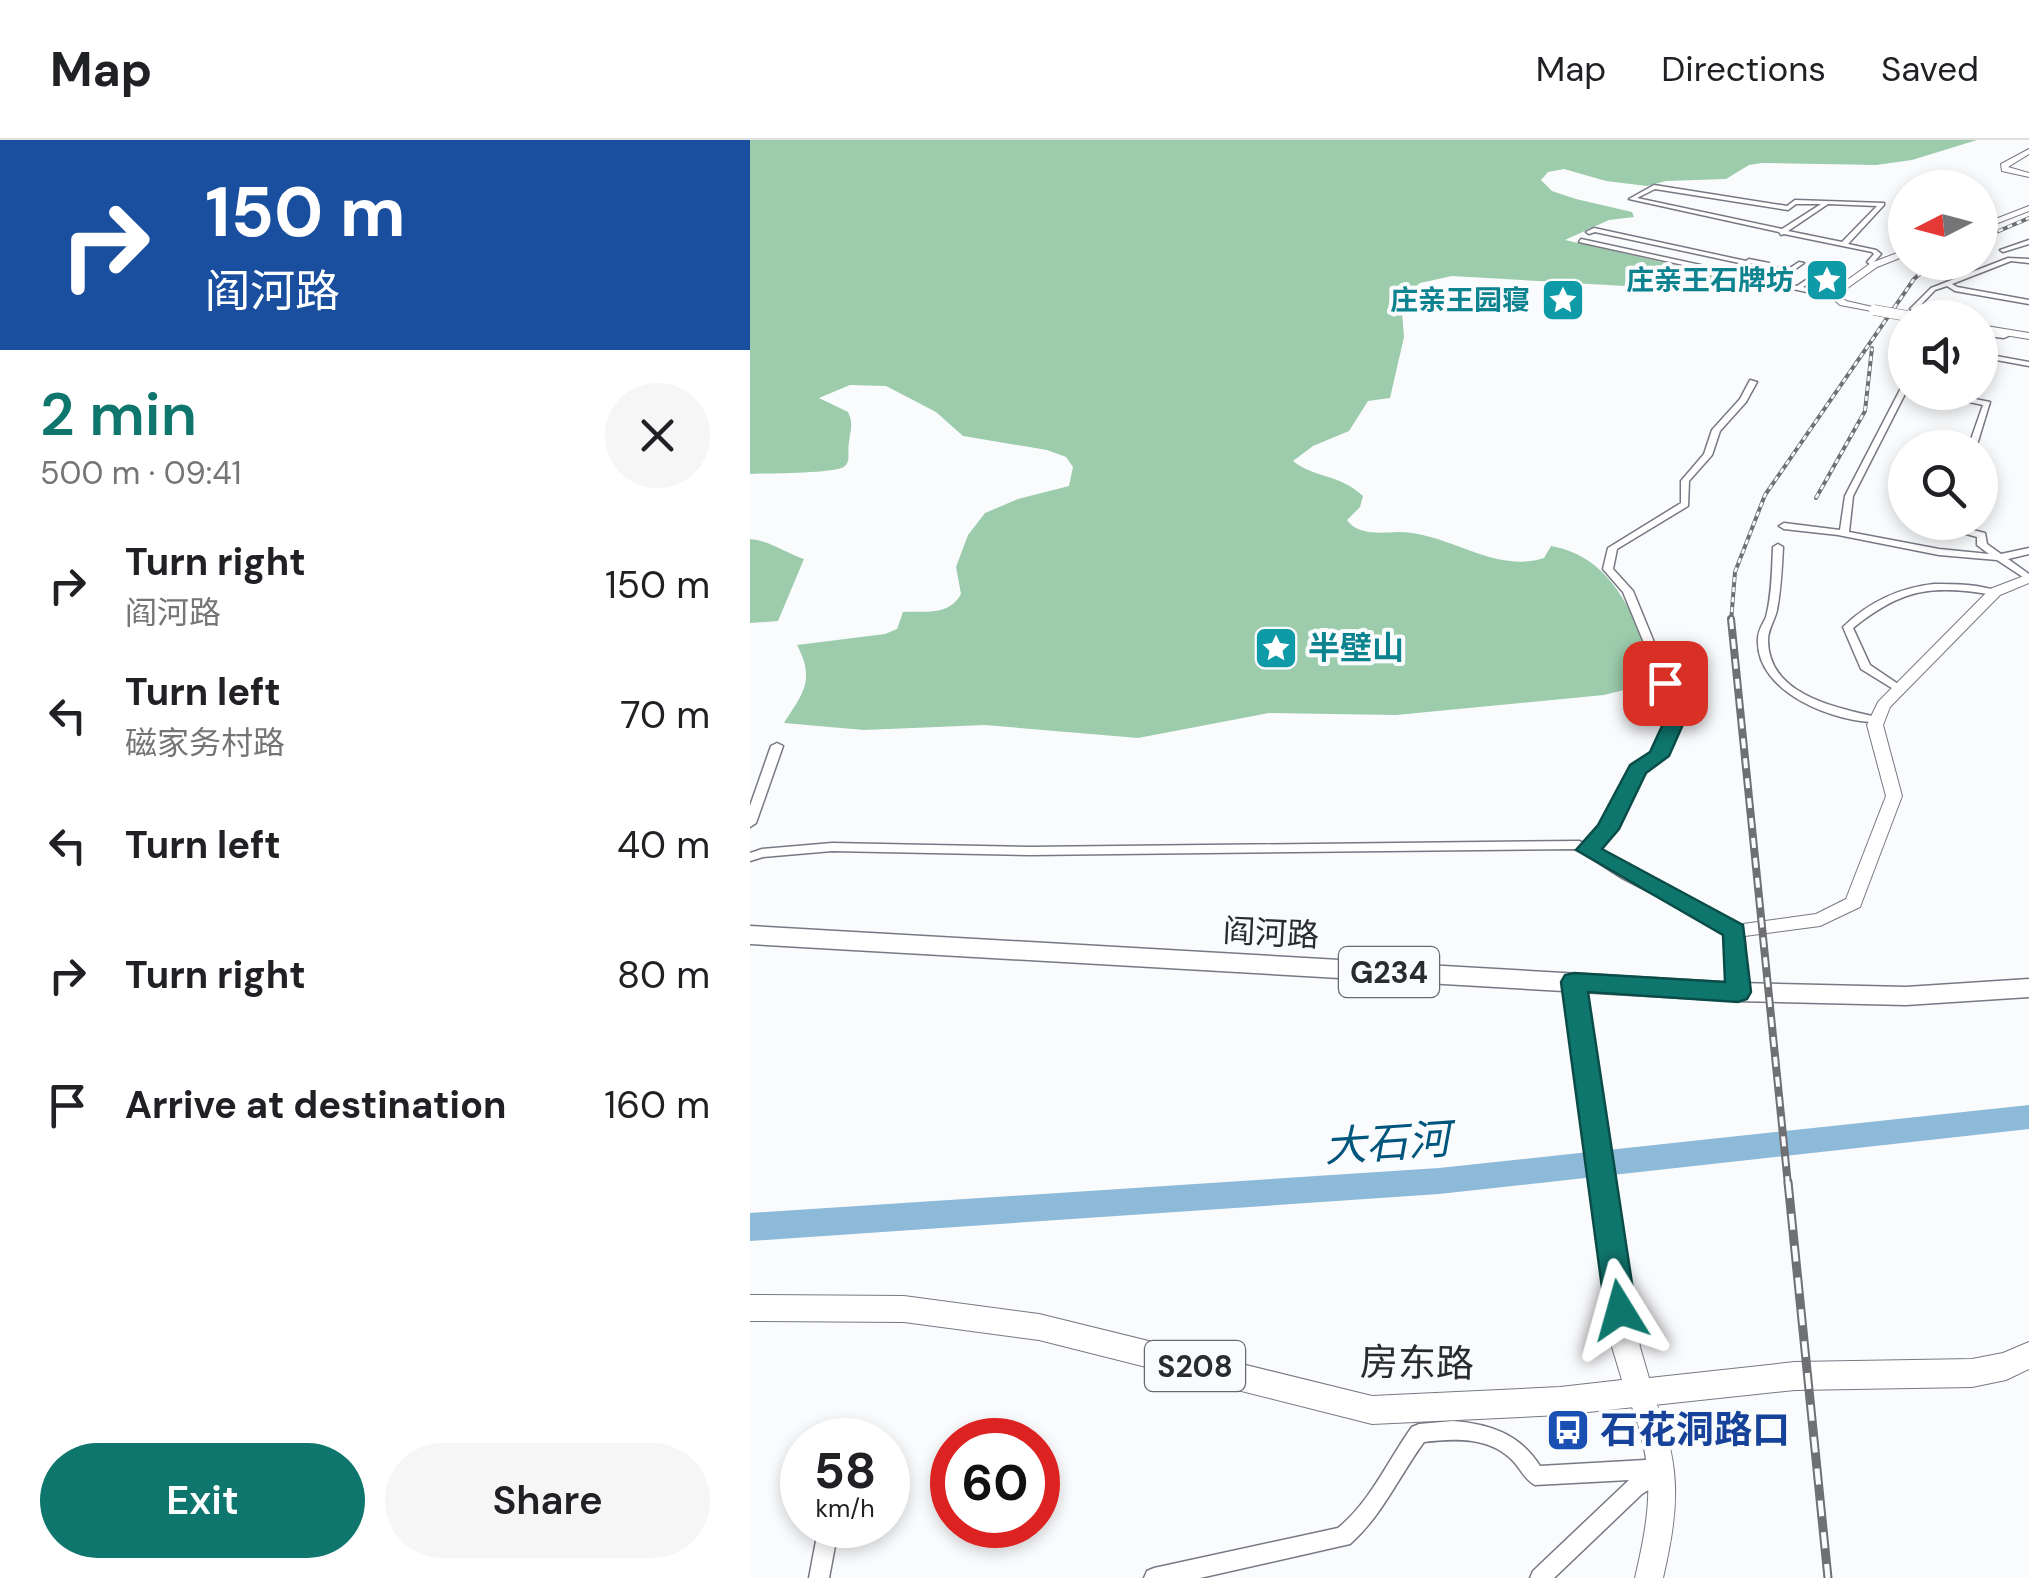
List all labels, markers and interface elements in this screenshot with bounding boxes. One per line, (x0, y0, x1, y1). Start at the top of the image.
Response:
text: Map (50, 38, 152, 101)
text: Map (1536, 46, 1606, 92)
text: Directions (1661, 46, 1826, 92)
text: Saved (1881, 46, 1979, 92)
text: 150 m (205, 167, 406, 258)
north arrow (1888, 170, 1998, 280)
map controls (1888, 170, 1998, 540)
icon: right (40, 180, 170, 310)
place icon: 庄亲王石牌坊 (1804, 257, 1850, 303)
text: 阎河路 (205, 262, 340, 321)
place label: 庄亲王石牌坊 (1626, 262, 1794, 299)
place icon: 庄亲王园寝 (1540, 277, 1586, 323)
place label: 庄亲王园寝 (1390, 282, 1530, 319)
button: sound (1888, 300, 1998, 410)
text: 2 min (40, 375, 197, 454)
button: close (605, 383, 710, 488)
button: search (1888, 430, 1998, 540)
text: 500 m · 09:41 (40, 452, 242, 494)
text: Turn right (125, 537, 306, 587)
icon: right (40, 558, 95, 613)
text: 150 m (605, 560, 710, 610)
text: 阎河路 (125, 592, 221, 634)
place icon: 半壁山 (1253, 625, 1299, 671)
place label: 半壁山 (1308, 627, 1404, 669)
pin (1623, 641, 1708, 726)
icon: arrive (1638, 656, 1693, 711)
text: Turn left (125, 667, 281, 717)
icon: left (40, 688, 95, 743)
text: 70 m (620, 690, 710, 740)
text: 磁家务村路 (125, 722, 285, 764)
icon: left (40, 818, 95, 873)
text: Turn left (125, 820, 281, 870)
text: 40 m (617, 820, 710, 870)
street label: 阎河路 (1222, 910, 1320, 956)
road number: G234 (1339, 947, 1439, 997)
icon: right (40, 948, 95, 1003)
text: Turn right (125, 950, 306, 1000)
text: 80 m (617, 950, 710, 1000)
icon: arrive (40, 1078, 95, 1133)
text: Arrive at destination (125, 1080, 507, 1130)
text: 160 m (604, 1080, 710, 1130)
water label: 大石河 (1322, 1111, 1459, 1175)
position arrow (1568, 1258, 1672, 1362)
street label: 房东路 (1360, 1337, 1474, 1389)
road number: S208 (1145, 1341, 1245, 1391)
place label: 石花洞路口 (1600, 1405, 1790, 1455)
bus stop icon: 石花洞路口 (1545, 1407, 1591, 1453)
speed limit sign: 60 (930, 1418, 1060, 1548)
text: 58 (814, 1438, 876, 1504)
button: Exit (40, 1443, 365, 1558)
button: Share (385, 1443, 710, 1558)
text: km/h (815, 1492, 875, 1525)

